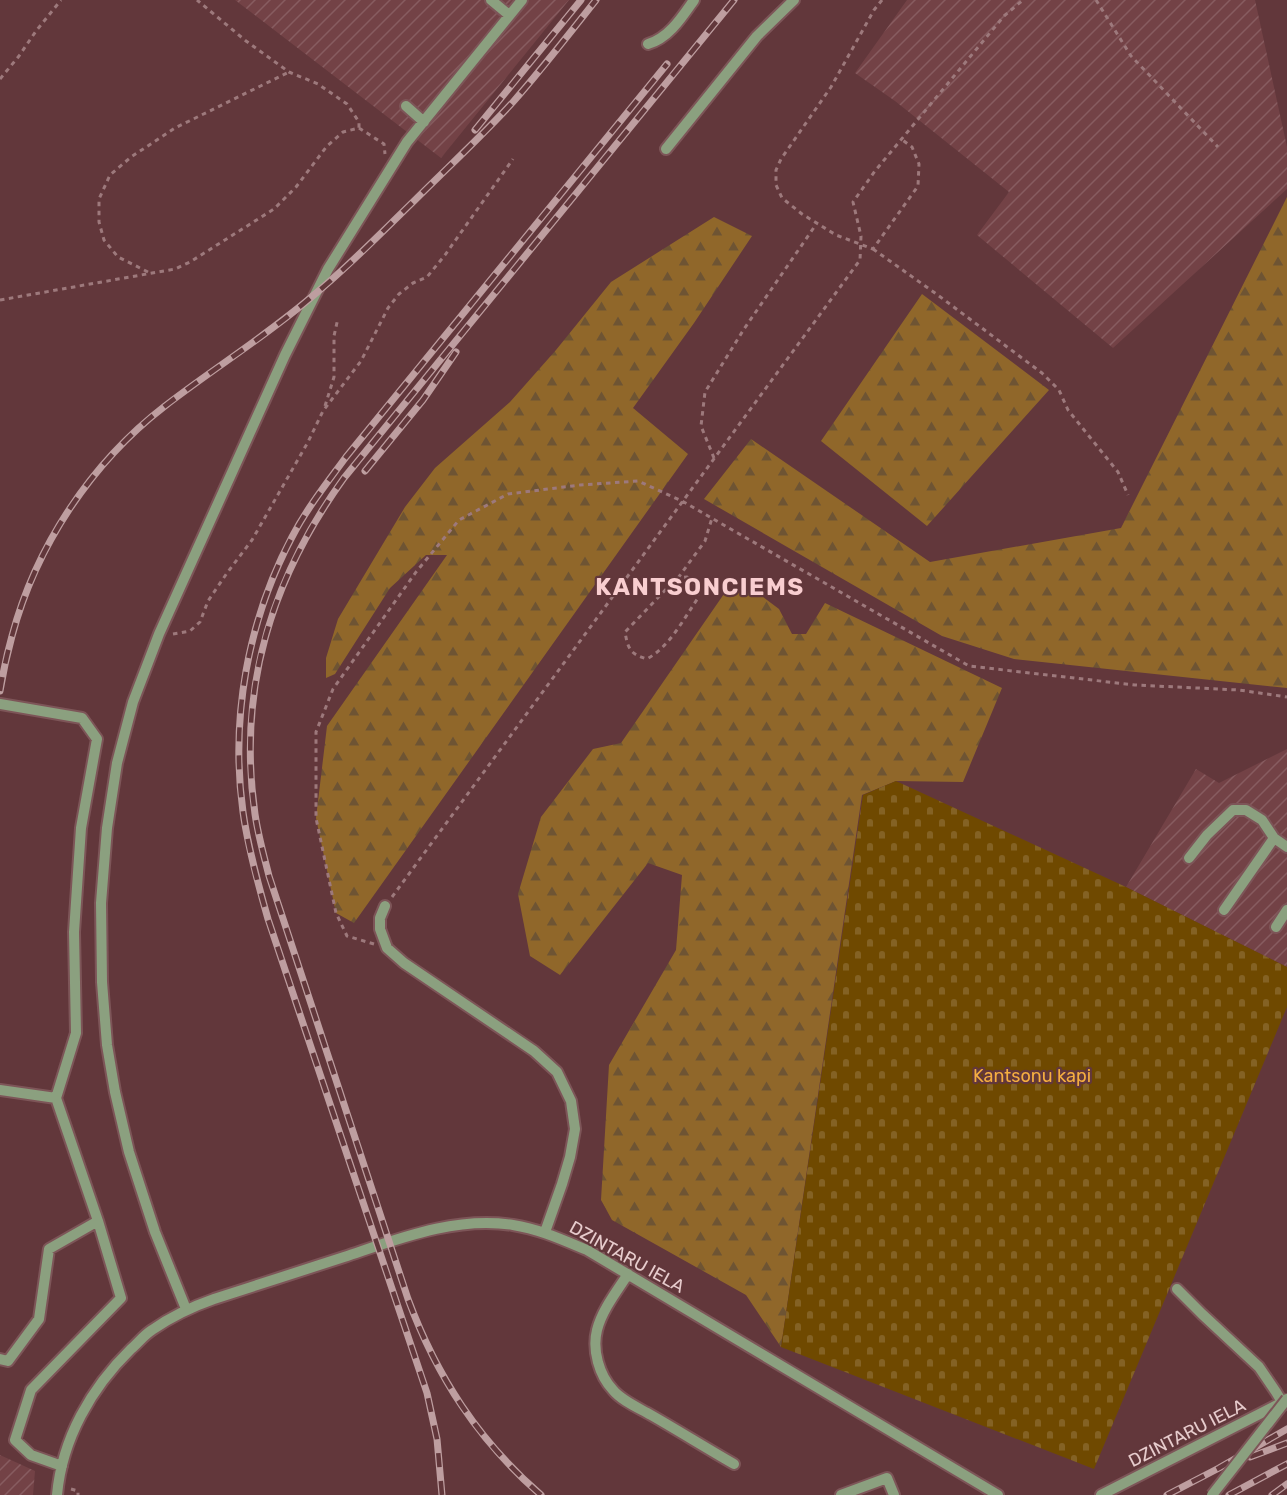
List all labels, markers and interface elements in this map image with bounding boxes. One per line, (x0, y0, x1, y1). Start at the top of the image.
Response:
district label: KANTSONCIEMS (595, 573, 805, 601)
park label: Kantsonu kapi (973, 1065, 1091, 1087)
street label: DZINTARU IELA (565, 1216, 689, 1298)
street label: DZINTARU IELA (1125, 1394, 1249, 1472)

